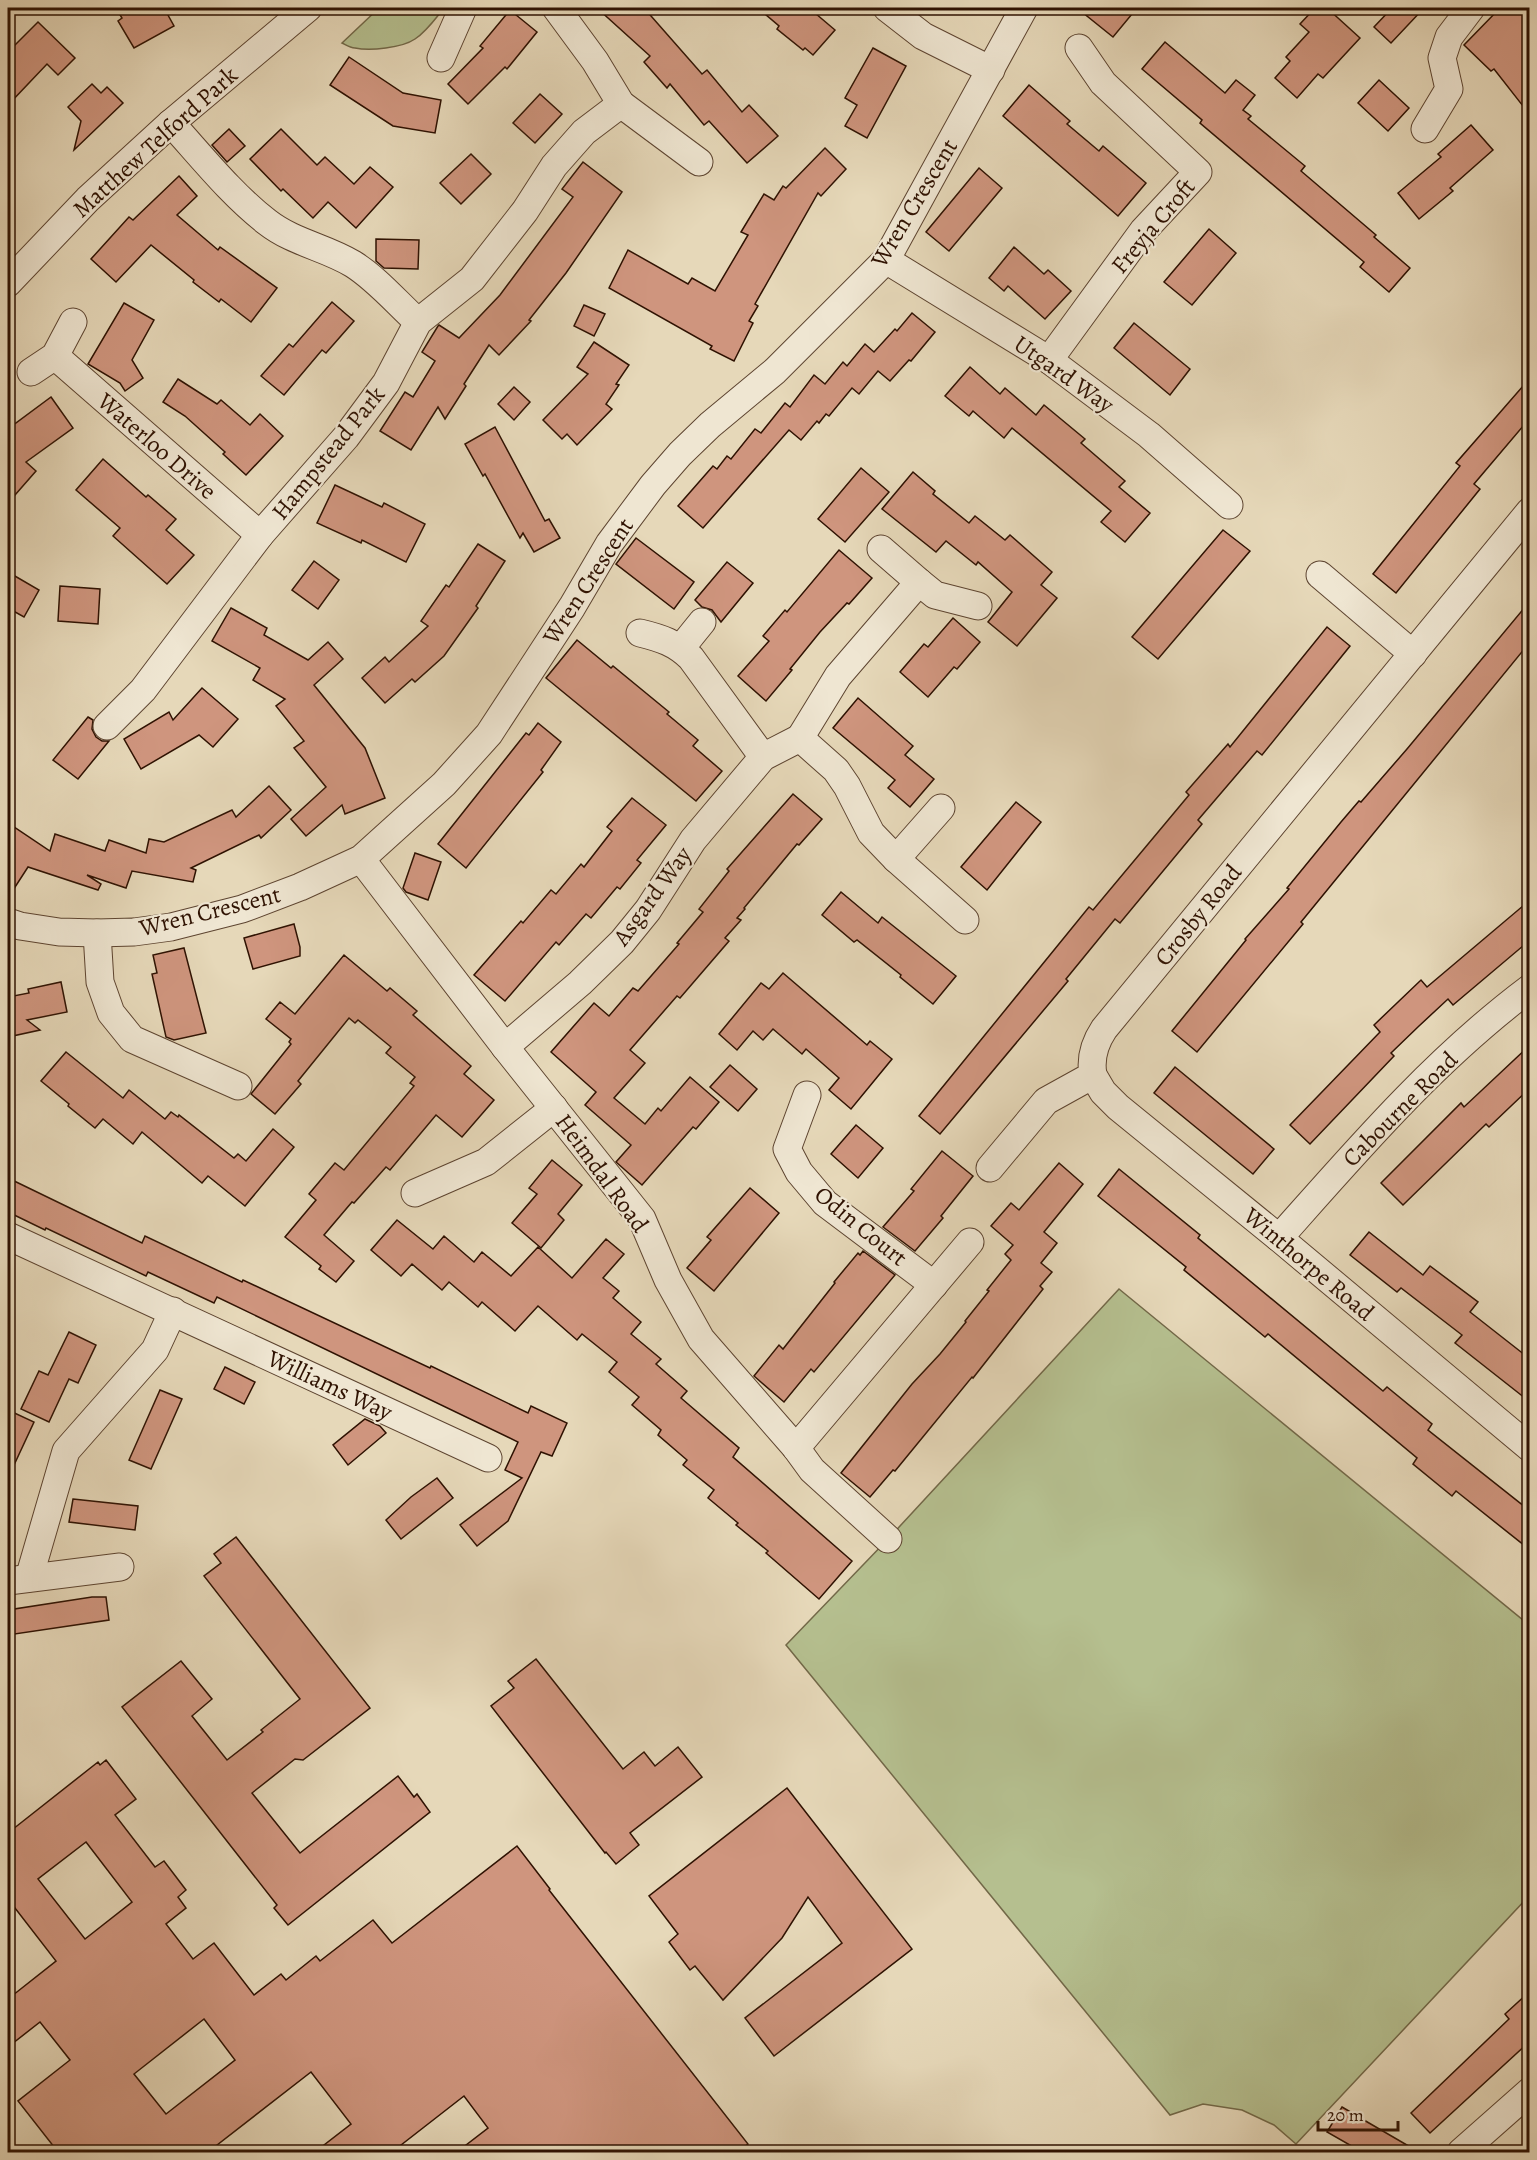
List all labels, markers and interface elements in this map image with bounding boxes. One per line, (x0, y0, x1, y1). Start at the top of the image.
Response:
street label: Matthew Telford Park (66, 59, 244, 225)
street label: Wren Crescent (863, 133, 965, 274)
street label: Freyja Croft (1104, 172, 1202, 280)
street label: Utgard Way (1007, 328, 1121, 420)
street label: Hampstead Park (264, 379, 392, 527)
street label: Waterloo Drive (90, 385, 223, 507)
street label: Wren Crescent (535, 512, 641, 651)
street label: Asgard Way (605, 840, 699, 953)
street label: Crosby Road (1147, 857, 1249, 973)
street label: Wren Crescent (135, 878, 284, 944)
street label: Cabourne Road (1335, 1044, 1465, 1174)
street label: Heimdal Road (548, 1107, 656, 1239)
street label: Odin Court (808, 1179, 914, 1273)
street label: Winthorpe Road (1236, 1199, 1381, 1328)
street label: Williams Way (262, 1342, 398, 1428)
scale bar (1318, 2094, 1398, 2132)
text: 20 m (1327, 2103, 1364, 2127)

